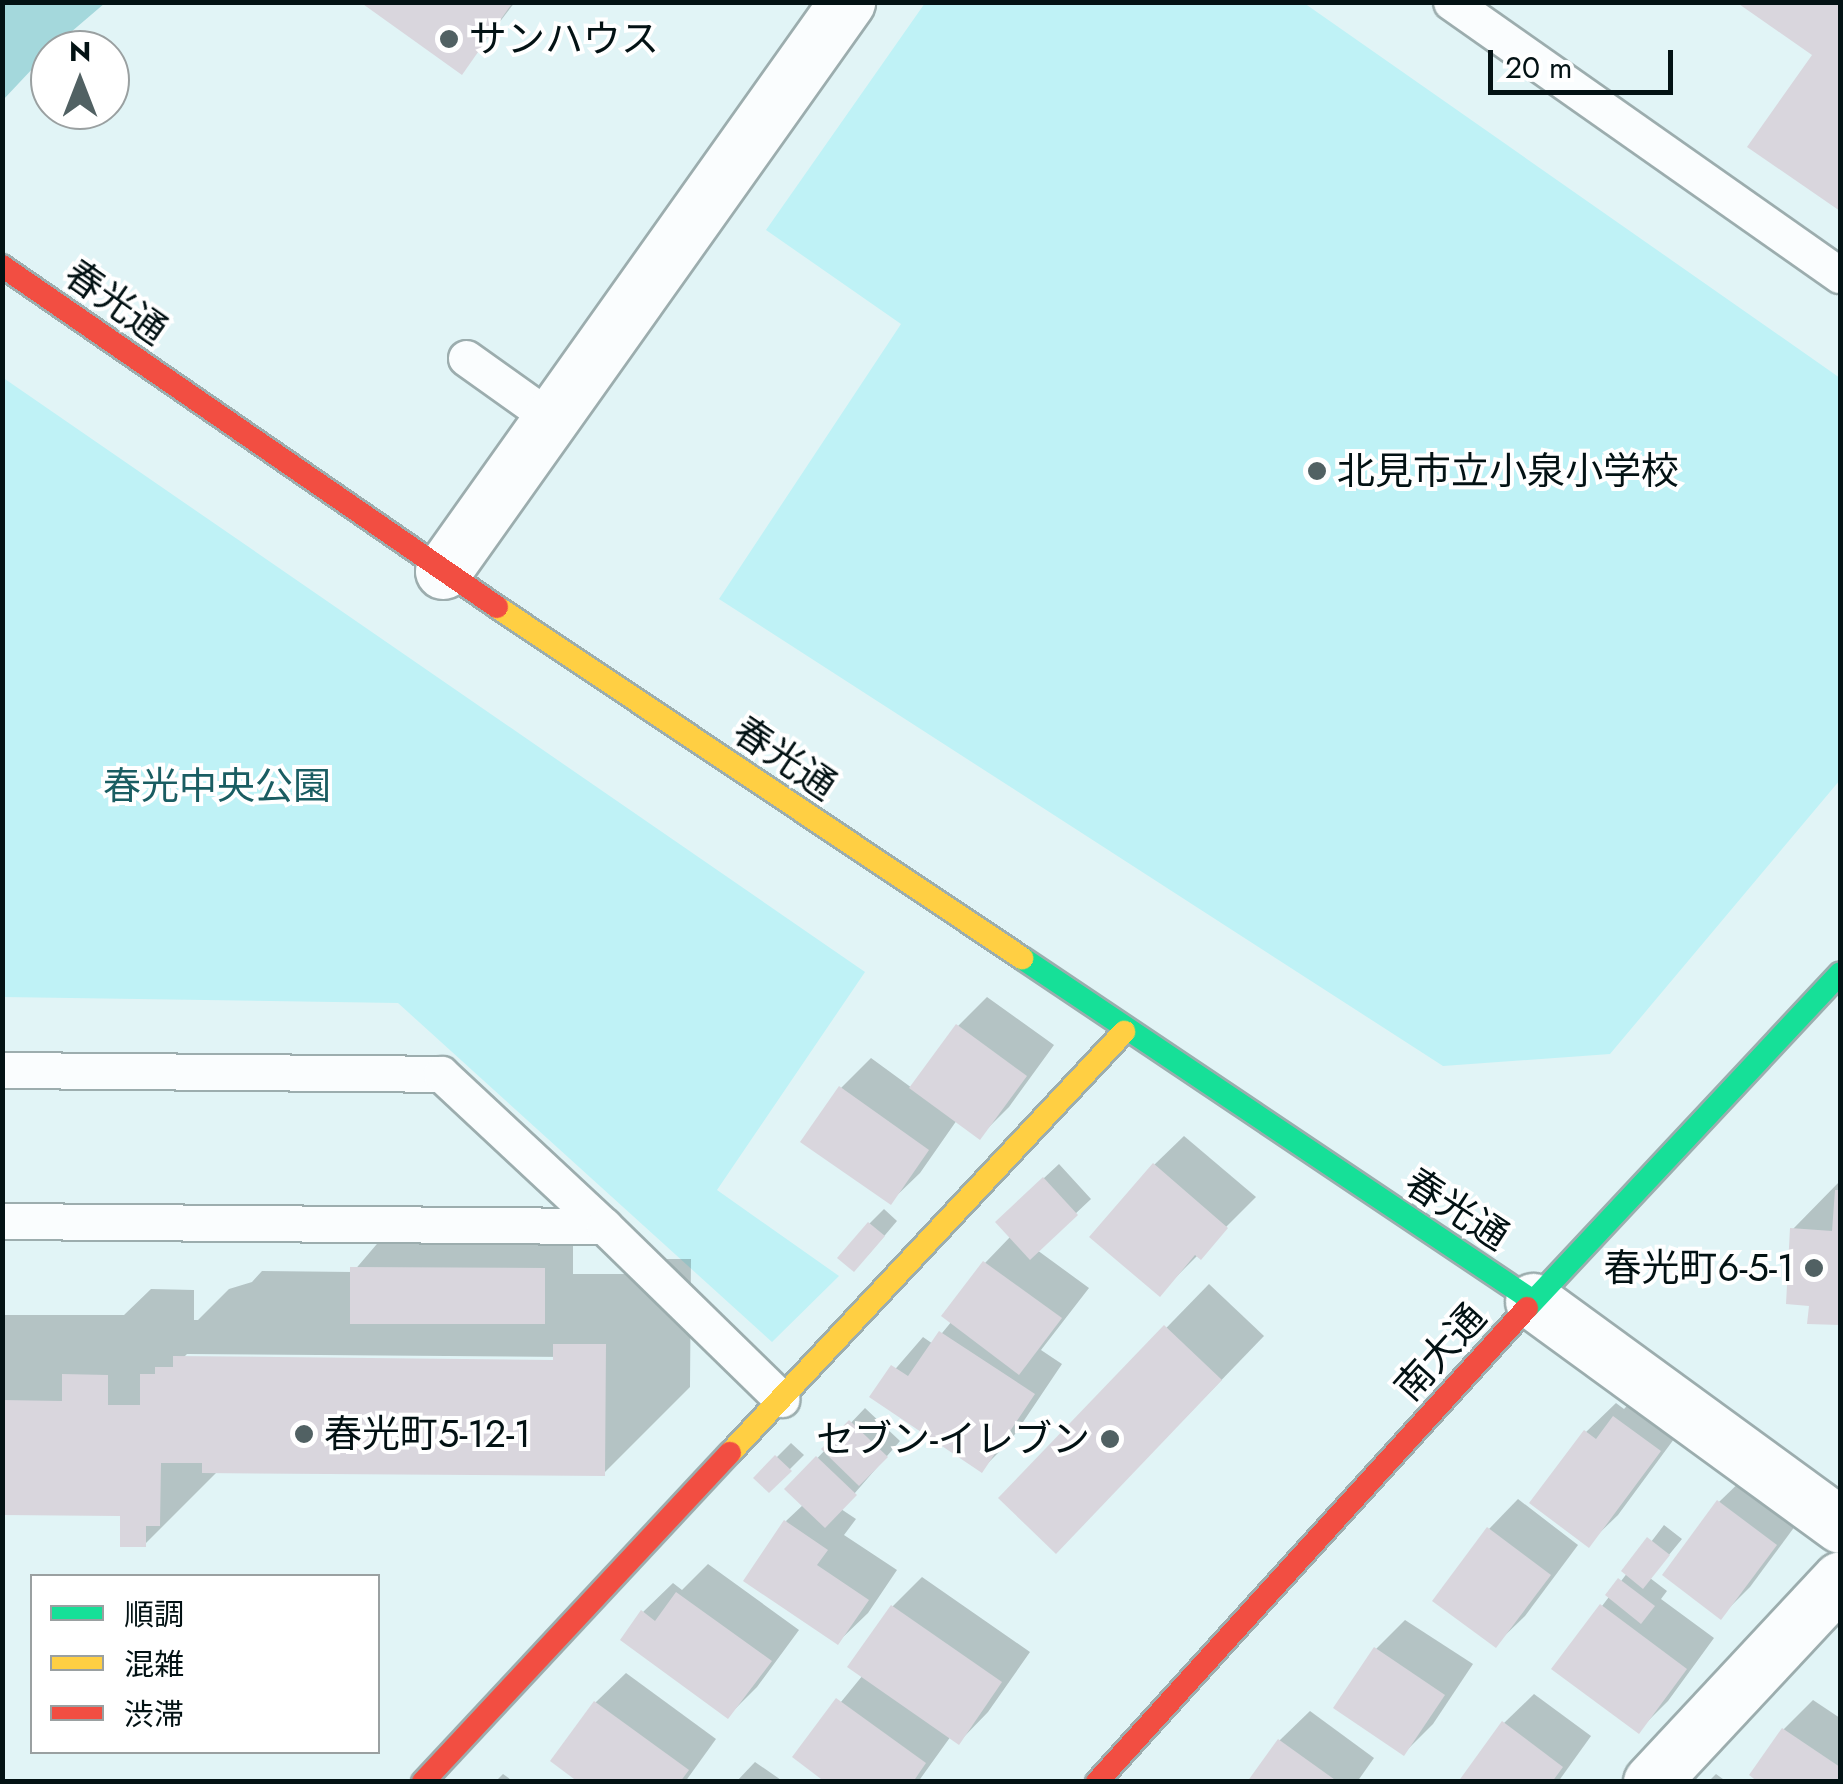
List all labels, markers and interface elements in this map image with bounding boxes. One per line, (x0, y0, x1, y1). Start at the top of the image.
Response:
place label: サンハウス (469, 16, 659, 62)
marker: サンハウス (438, 28, 460, 50)
north arrow (30, 30, 130, 130)
scale bar (1493, 30, 1678, 92)
text: N (69, 31, 91, 72)
text: 20 m (1505, 46, 1572, 89)
street label: 春光通 (56, 251, 176, 353)
place label: 北見市立小泉小学校 (1337, 448, 1679, 494)
marker: 北見市立小泉小学校 (1306, 460, 1328, 482)
street label: 春光通 (725, 707, 845, 809)
park label: 春光中央公園 (103, 763, 331, 809)
street label: 春光通 (1397, 1159, 1517, 1259)
place label: 春光町6-5-1 (1604, 1245, 1794, 1291)
marker: 春光町6-5-1 (1803, 1257, 1825, 1279)
street label: 南大通 (1385, 1294, 1495, 1410)
place label: 春光町5-12-1 (324, 1411, 531, 1457)
place label: セブン-イレブン (816, 1416, 1090, 1462)
marker: 春光町5-12-1 (293, 1423, 315, 1445)
marker: セブン-イレブン (1099, 1428, 1121, 1450)
legend (30, 1574, 380, 1754)
text: 順調 (124, 1593, 184, 1636)
text: 混雑 (124, 1643, 184, 1686)
text: 渋滞 (124, 1693, 184, 1736)

